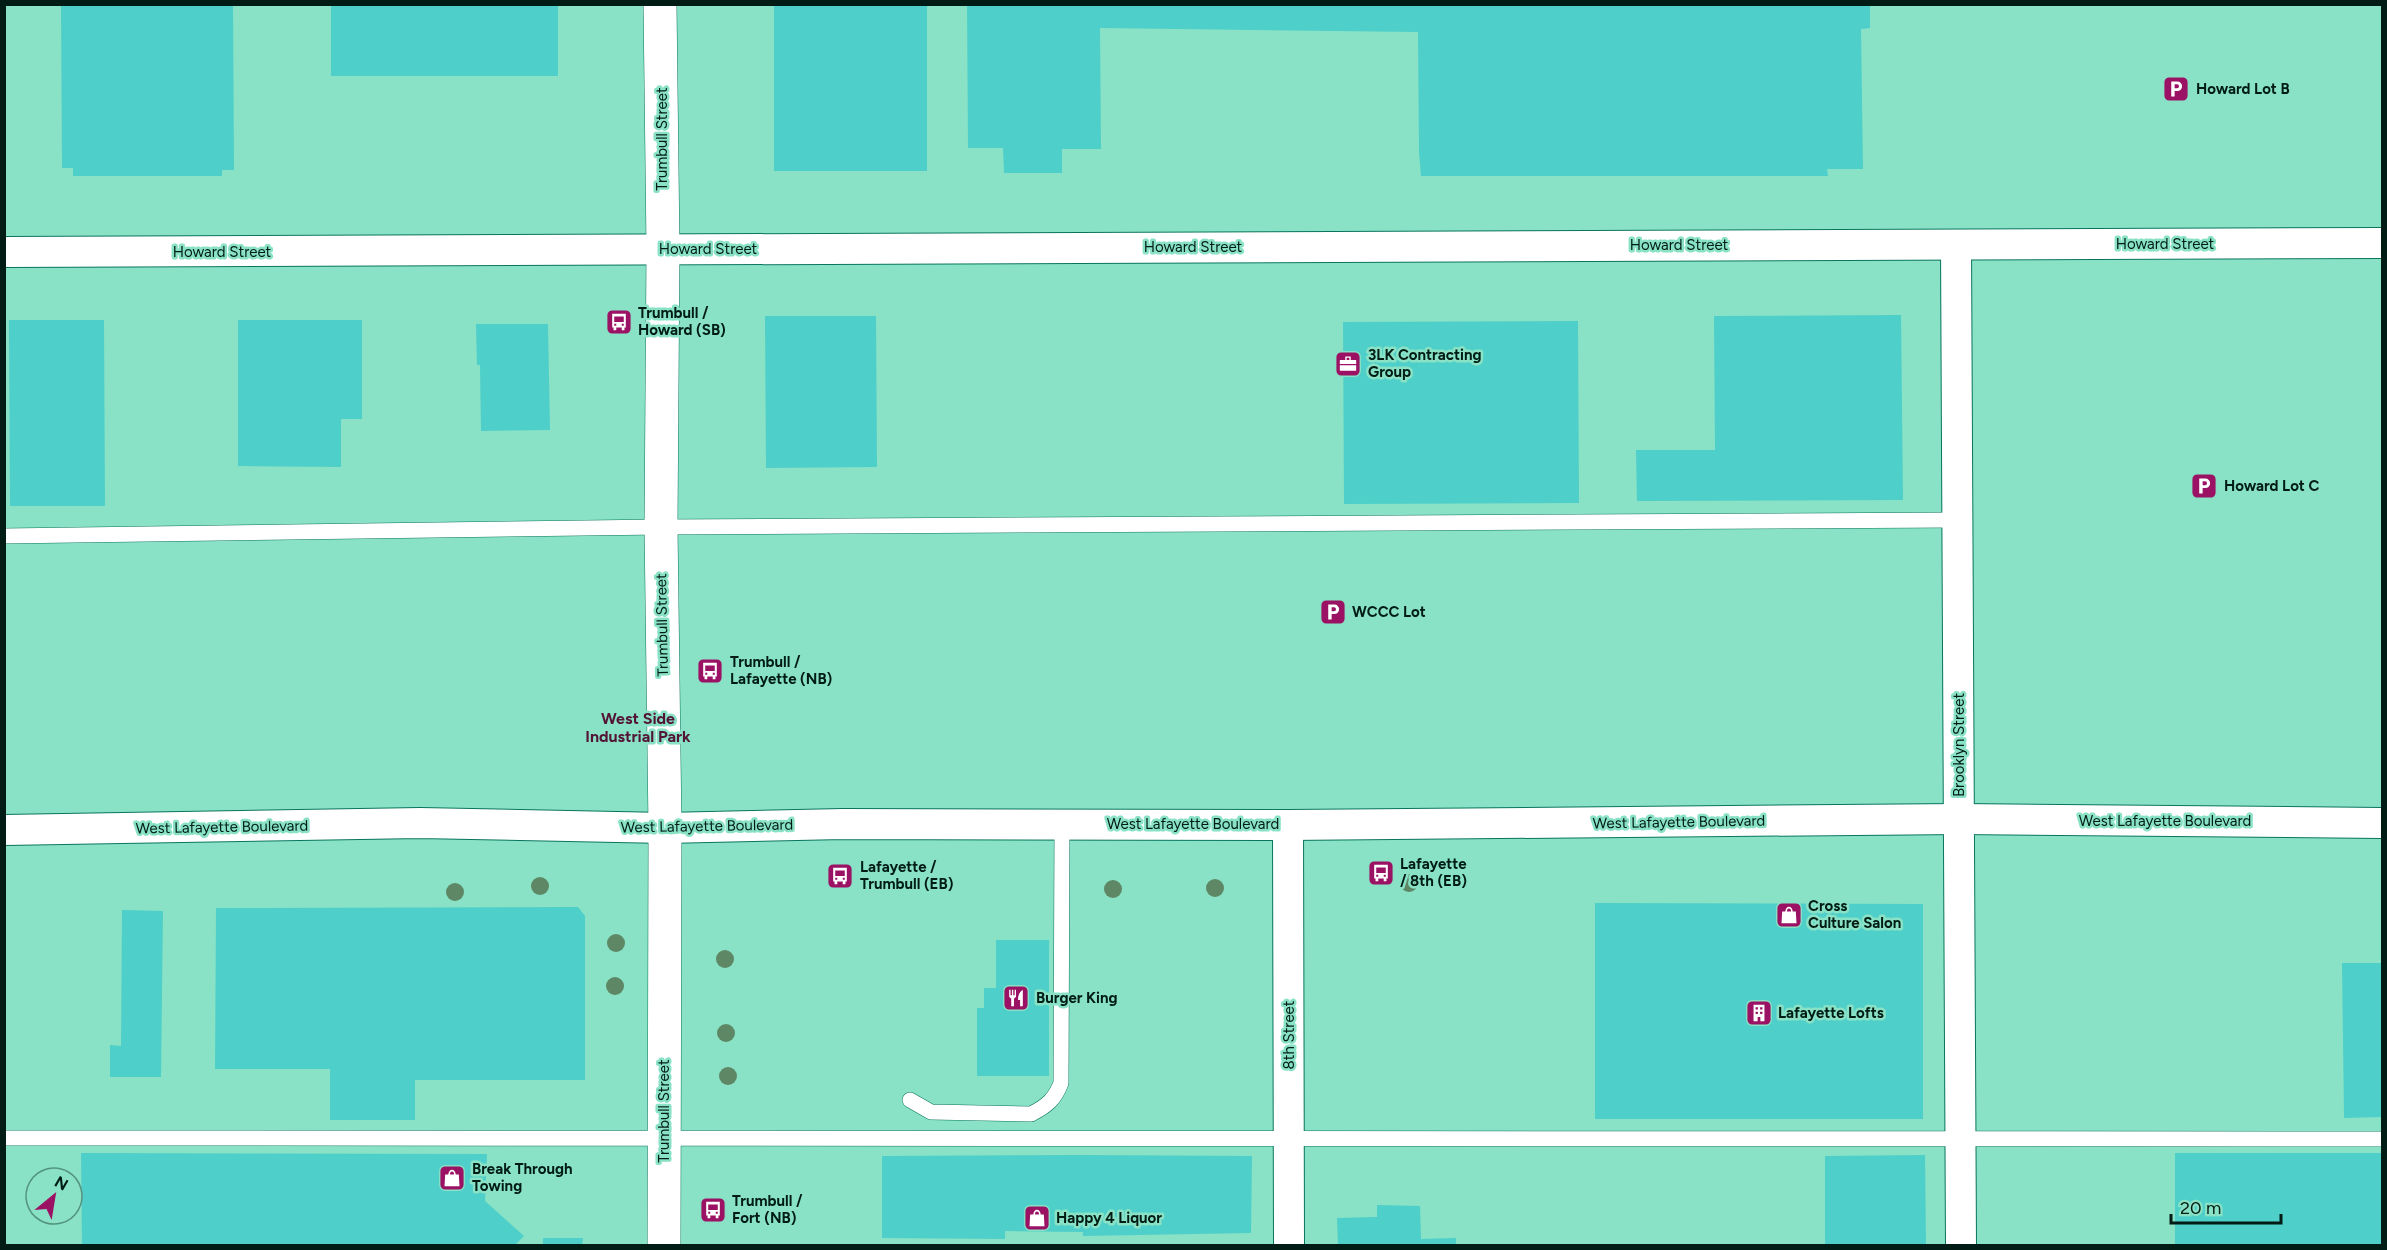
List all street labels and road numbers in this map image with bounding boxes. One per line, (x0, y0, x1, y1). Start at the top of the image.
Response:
street label: Trumbull Street (653, 87, 671, 191)
street label: Howard Street (2116, 235, 2215, 253)
street label: Howard Street (1630, 236, 1729, 254)
street label: Howard Street (1144, 238, 1243, 256)
street label: Howard Street (659, 240, 758, 258)
street label: Howard Street (173, 243, 272, 261)
street label: Trumbull Street (652, 573, 672, 677)
street label: Brooklyn Street (1950, 693, 1968, 797)
street label: West Lafayette Boulevard (1593, 811, 1765, 833)
street label: West Lafayette Boulevard (2079, 812, 2251, 830)
street label: West Lafayette Boulevard (621, 815, 793, 837)
street label: West Lafayette Boulevard (1107, 815, 1279, 833)
street label: West Lafayette Boulevard (136, 816, 308, 838)
street label: 8th Street (1280, 1000, 1298, 1069)
street label: Trumbull Street (655, 1059, 673, 1163)

